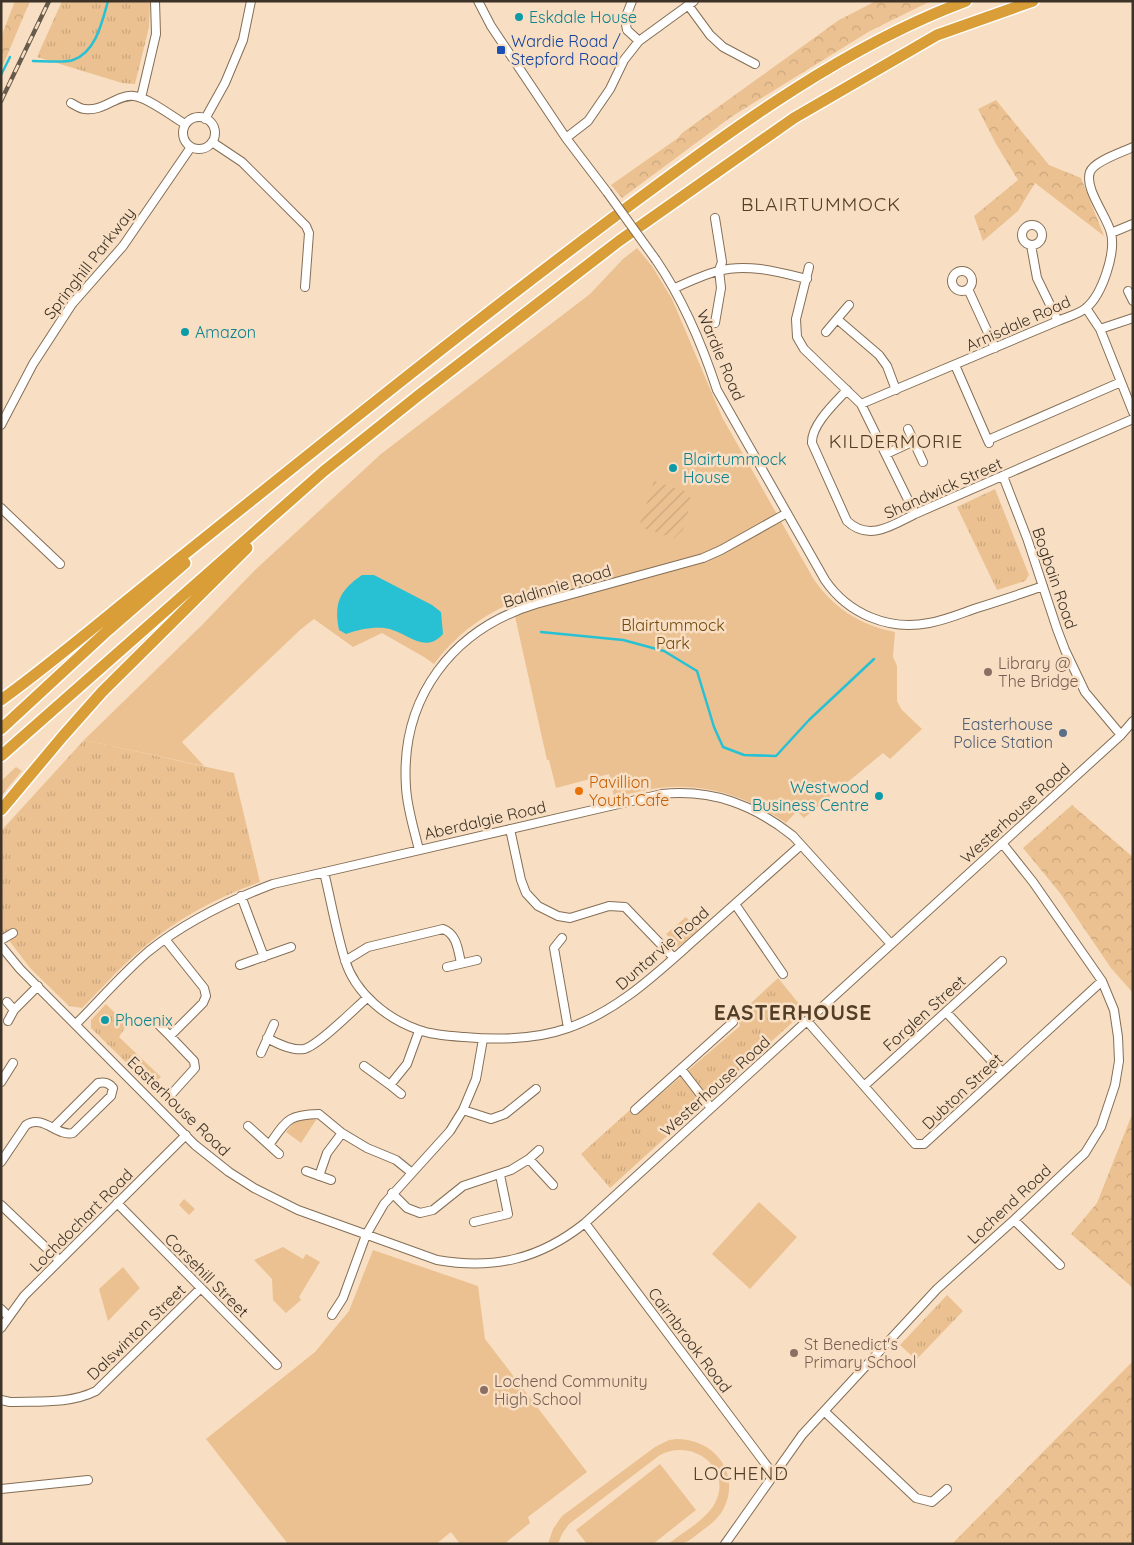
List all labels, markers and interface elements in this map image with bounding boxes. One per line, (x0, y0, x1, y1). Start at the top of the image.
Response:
place label: Eskdale House (529, 7, 637, 27)
marker: Eskdale House (513, 11, 525, 23)
place label: Wardie Road / Stepford Road (511, 31, 621, 69)
marker: Wardie Road / Stepford Road (495, 44, 507, 56)
district label: BLAIRTUMMOCK (741, 192, 901, 216)
street label: Springhill Parkway (39, 203, 139, 323)
street label: Arnisdale Road (962, 291, 1074, 355)
street label: Wardie Road (693, 306, 749, 404)
place label: Amazon (195, 322, 256, 342)
marker: Amazon (179, 326, 191, 338)
district label: KILDERMORIE (829, 429, 963, 453)
place label: Blairtummock House (683, 449, 787, 487)
street label: Shandwick Street (881, 453, 1005, 523)
marker: Blairtummock House (667, 462, 679, 474)
street label: Bogbain Road (1028, 525, 1082, 631)
street label: Baldinnie Road (501, 560, 613, 612)
park label: Blairtummock Park (621, 615, 725, 653)
place label: Library @ The Bridge (998, 653, 1079, 691)
marker: Library @ The Bridge (982, 666, 994, 678)
place label: Easterhouse Police Station (953, 714, 1053, 752)
marker: Easterhouse Police Station (1057, 727, 1069, 739)
street label: Westerhouse Road (956, 758, 1074, 868)
place label: Pavillion Youth Cafe (589, 772, 669, 810)
place label: Westwood Business Centre (752, 777, 869, 815)
marker: Pavillion Youth Cafe (573, 785, 585, 797)
marker: Westwood Business Centre (873, 790, 885, 802)
street label: Aberdalgie Road (422, 796, 548, 844)
street label: Duntarvie Road (611, 902, 713, 994)
street label: Forglen Street (879, 971, 969, 1055)
district label: EASTERHOUSE (714, 999, 872, 1025)
place label: Phoenix (115, 1010, 173, 1030)
marker: Phoenix (99, 1014, 111, 1026)
street label: Westerhouse Road (656, 1031, 774, 1141)
street label: Dubton Street (918, 1049, 1006, 1133)
street label: Easterhouse Road (123, 1052, 235, 1160)
street label: Lochend Road (963, 1160, 1055, 1248)
street label: Lochdochart Road (25, 1164, 137, 1276)
street label: Corsehill Street (161, 1229, 253, 1321)
street label: Dalswinton Street (82, 1280, 190, 1384)
street label: Cairnbrook Road (644, 1283, 736, 1397)
place label: St Benedict's Primary School (804, 1334, 916, 1372)
marker: St Benedict's Primary School (788, 1347, 800, 1359)
place label: Lochend Community High School (494, 1371, 648, 1409)
marker: Lochend Community High School (478, 1384, 490, 1396)
district label: LOCHEND (693, 1461, 789, 1485)

